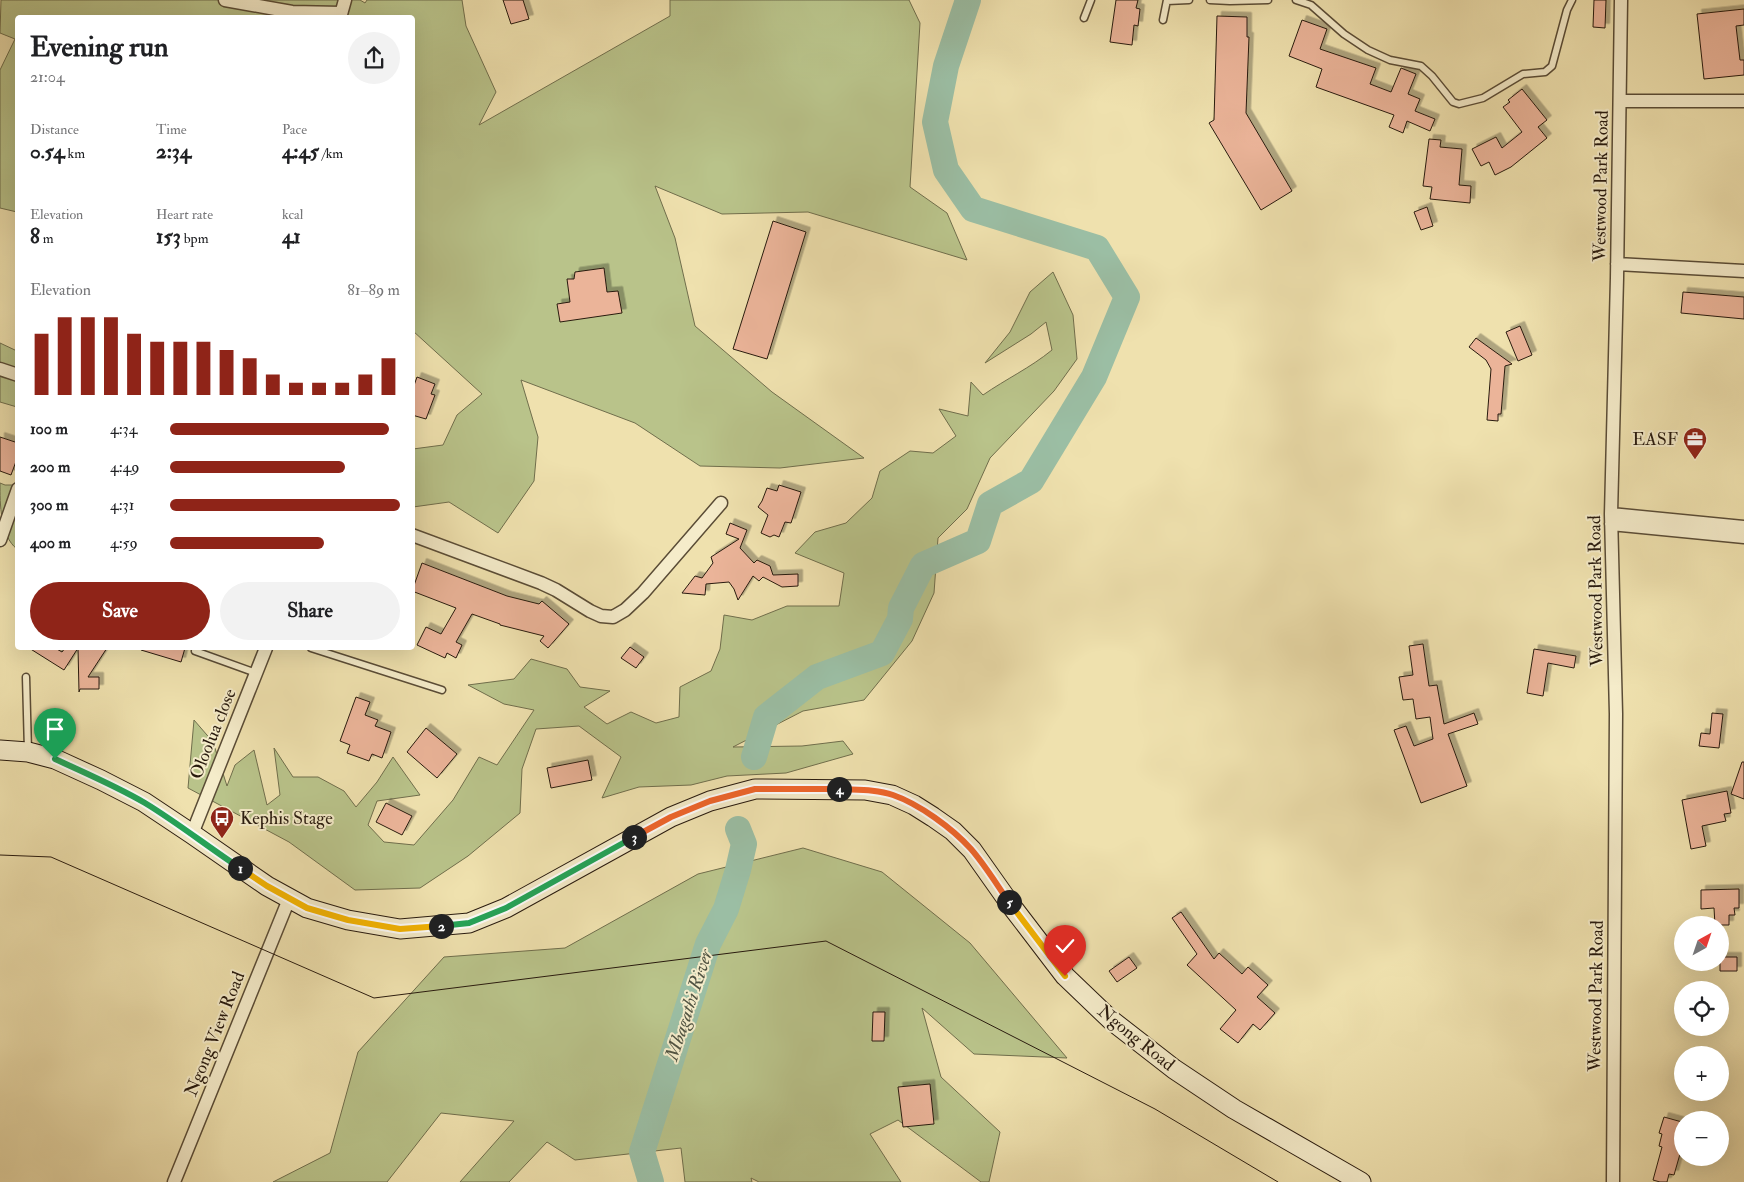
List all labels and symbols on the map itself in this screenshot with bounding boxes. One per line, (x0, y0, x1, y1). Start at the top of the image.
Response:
street label: Westwood Park Road (1588, 110, 1614, 263)
office icon: EASF (1682, 426, 1708, 460)
place label: EASF (1632, 428, 1678, 451)
street label: Westwood Park Road (1583, 515, 1609, 668)
street label: Oloolua close (184, 685, 242, 783)
pin (34, 708, 76, 759)
pin: 4 (826, 776, 852, 802)
bus stop icon: Kephis Stage (209, 805, 235, 839)
place label: Kephis Stage (240, 807, 333, 830)
pin: 3 (622, 824, 646, 850)
pin: 1 (228, 856, 252, 880)
pin: 5 (996, 890, 1022, 914)
pin: 2 (428, 914, 454, 938)
north arrow (1674, 916, 1729, 971)
street label: Westwood Park Road (1583, 920, 1609, 1073)
pin (1044, 925, 1086, 976)
water label: Mbagathi River (659, 946, 719, 1065)
street label: Ngong View Road (180, 968, 251, 1100)
street label: Ngong Road (1093, 1000, 1179, 1076)

